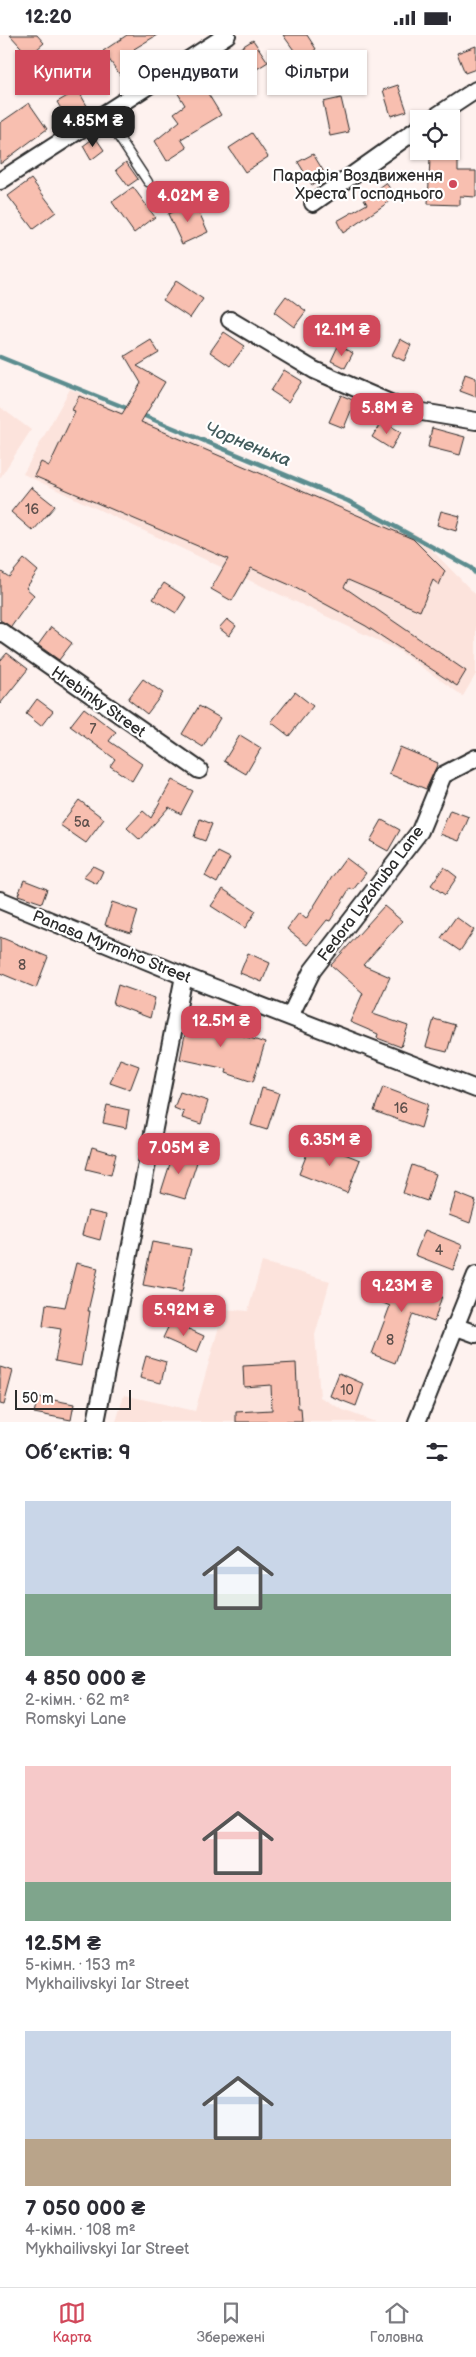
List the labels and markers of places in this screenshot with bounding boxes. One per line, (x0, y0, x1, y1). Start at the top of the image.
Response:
pin: 4.85M ₴ (47, 105, 139, 148)
place label: Парафія Воздвиження Хреста Господнього (272, 167, 443, 204)
marker: Парафія Воздвиження Хреста Господнього (447, 178, 459, 190)
pin: 4.02M ₴ (142, 181, 234, 223)
pin: 12.1M ₴ (296, 315, 388, 357)
pin: 5.8M ₴ (346, 393, 428, 435)
pin: 12.5M ₴ (175, 1005, 267, 1048)
pin: 6.35M ₴ (284, 1125, 376, 1167)
pin: 7.05M ₴ (133, 1133, 225, 1175)
pin: 9.23M ₴ (356, 1271, 448, 1313)
pin: 5.92M ₴ (138, 1295, 230, 1337)

